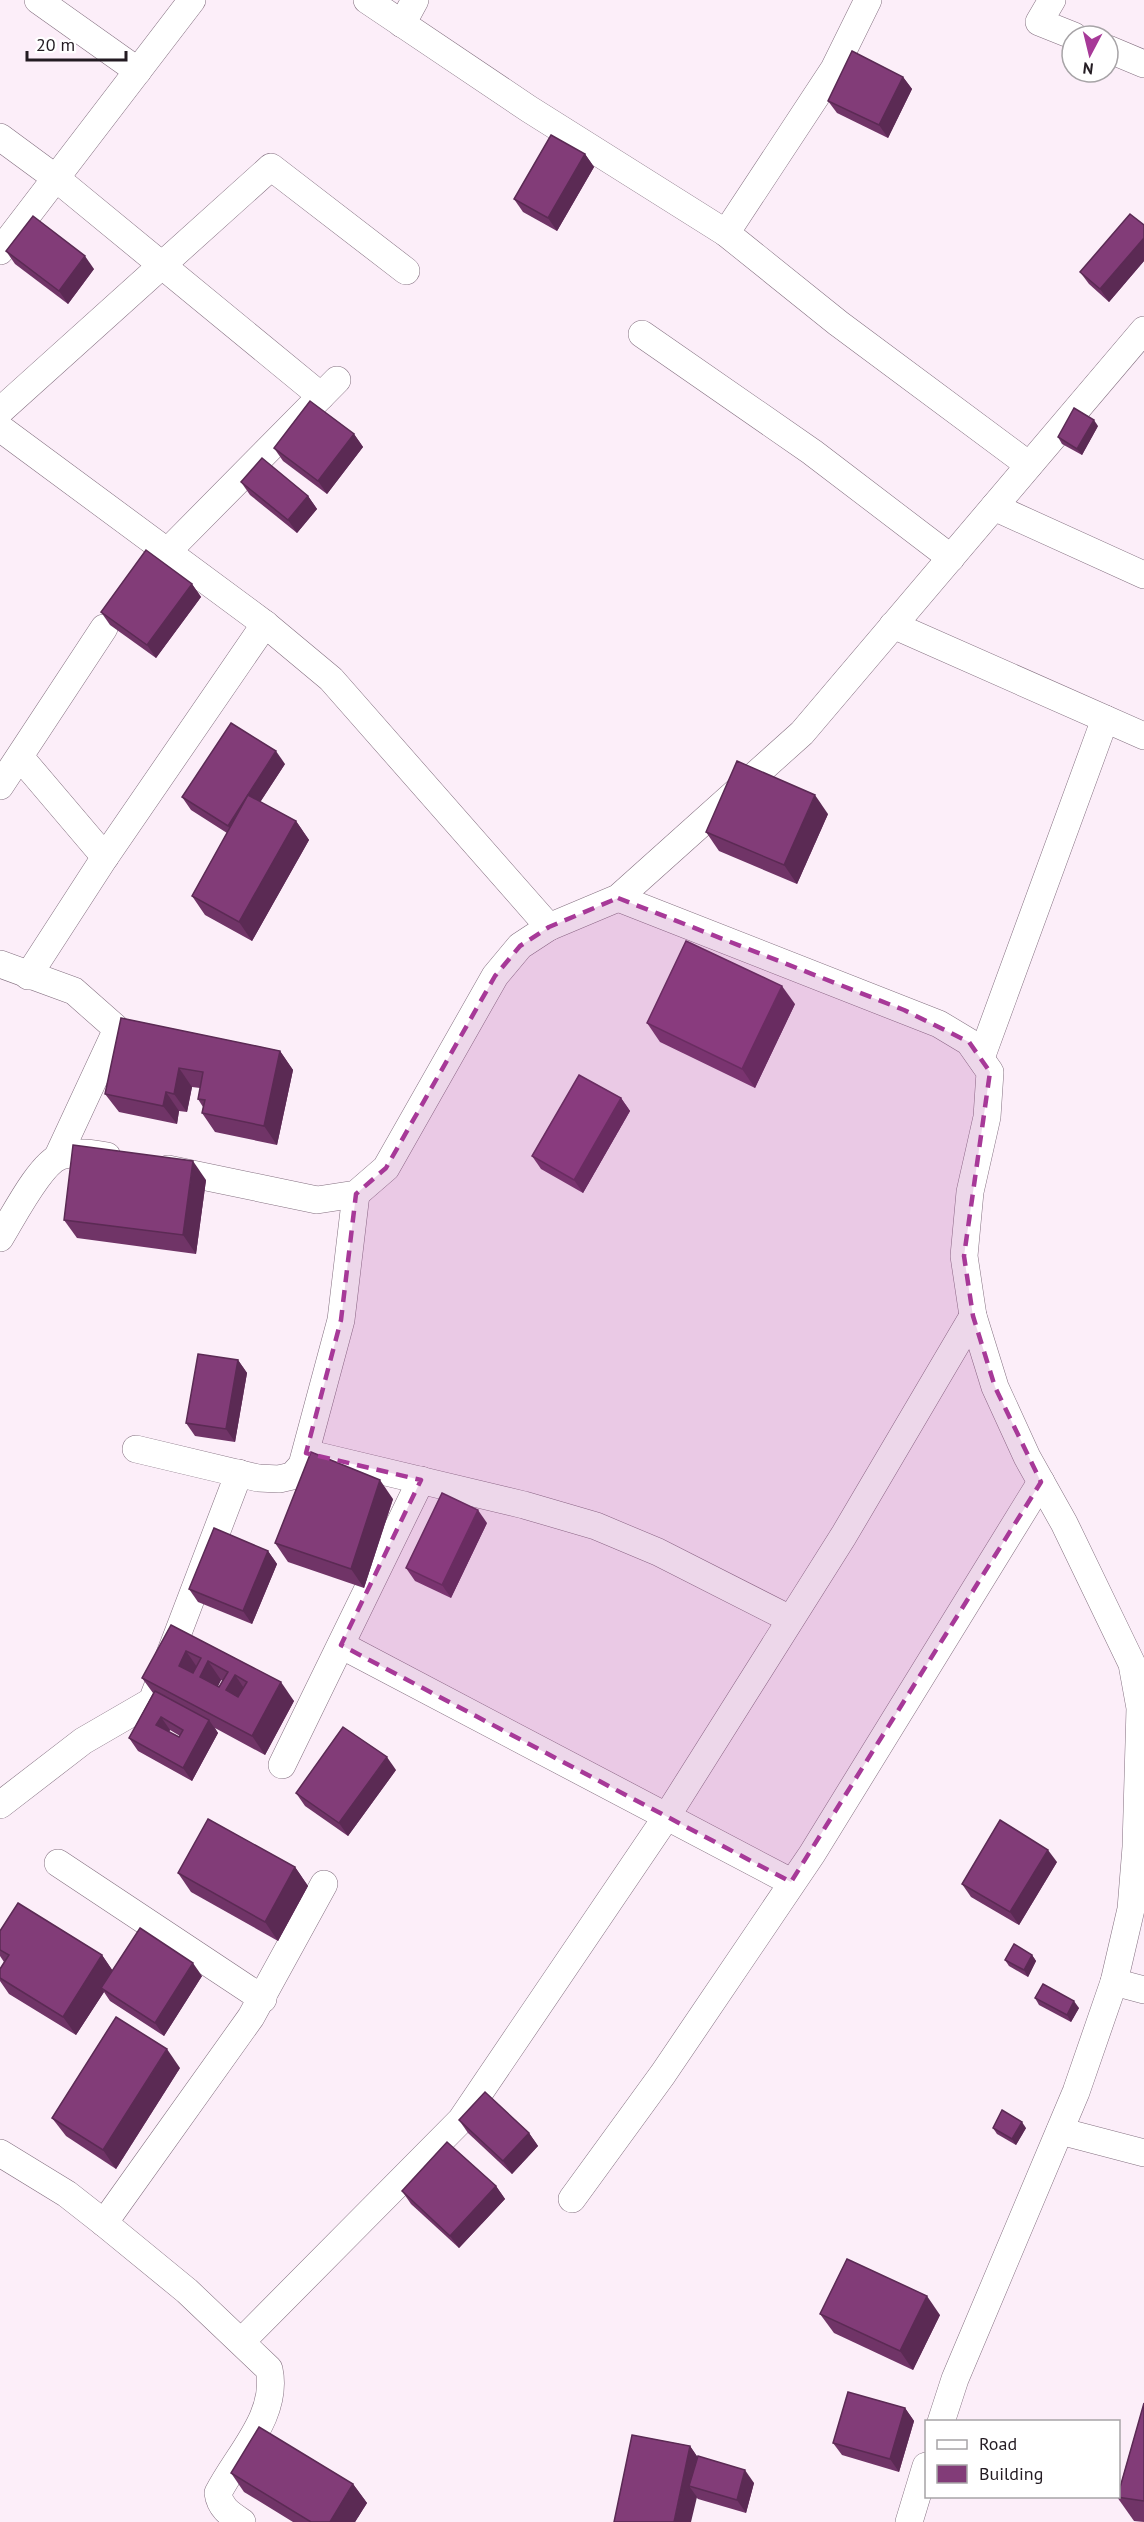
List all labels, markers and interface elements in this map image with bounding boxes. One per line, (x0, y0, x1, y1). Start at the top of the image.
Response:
scale bar (27, 24, 126, 62)
north arrow (1060, 24, 1120, 84)
text: 20 m (36, 33, 75, 56)
text: N (1082, 58, 1095, 79)
legend (925, 2420, 1120, 2498)
text: Road (979, 2432, 1017, 2455)
text: Building (979, 2462, 1043, 2485)

